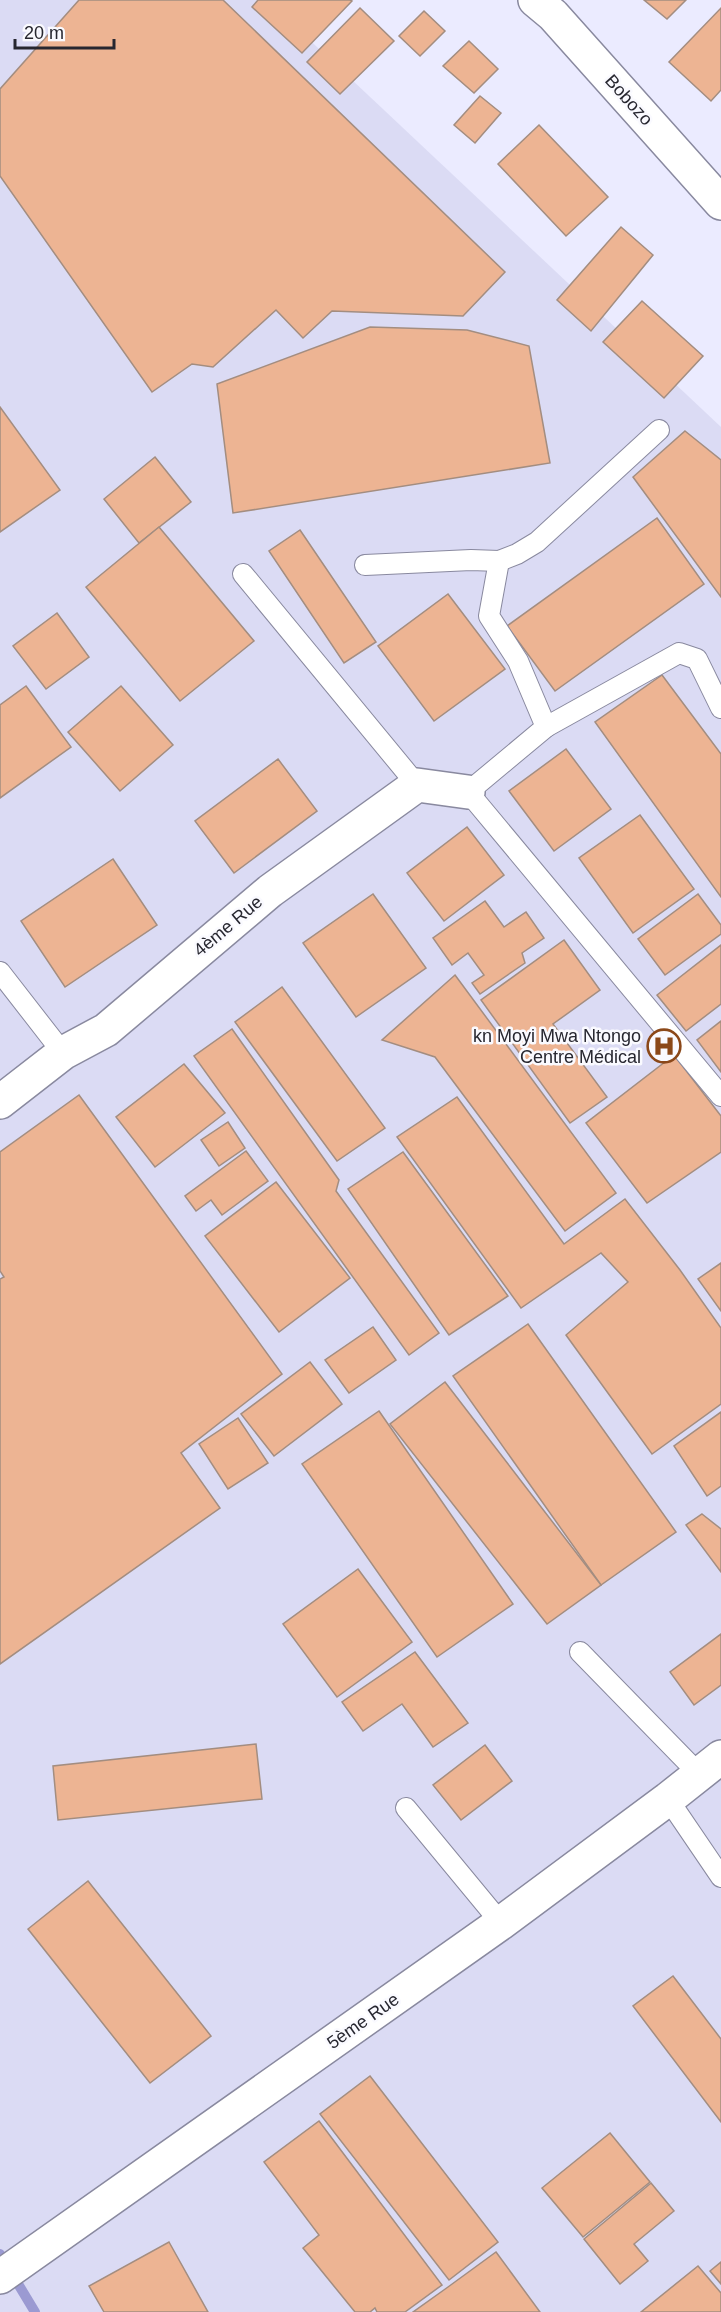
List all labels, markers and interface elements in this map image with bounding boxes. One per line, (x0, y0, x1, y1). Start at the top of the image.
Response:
scale bar (15, 12, 114, 50)
text: 20 m (24, 23, 64, 43)
street label: Bobozo (601, 71, 657, 129)
street label: 4ème Rue (190, 892, 266, 960)
place label: kn Moyi Mwa Ntongo Centre Médical (473, 1026, 641, 1067)
hospital icon: kn Moyi Mwa Ntongo Centre Médical (646, 1028, 682, 1064)
street label: 5ème Rue (323, 1989, 403, 2053)

